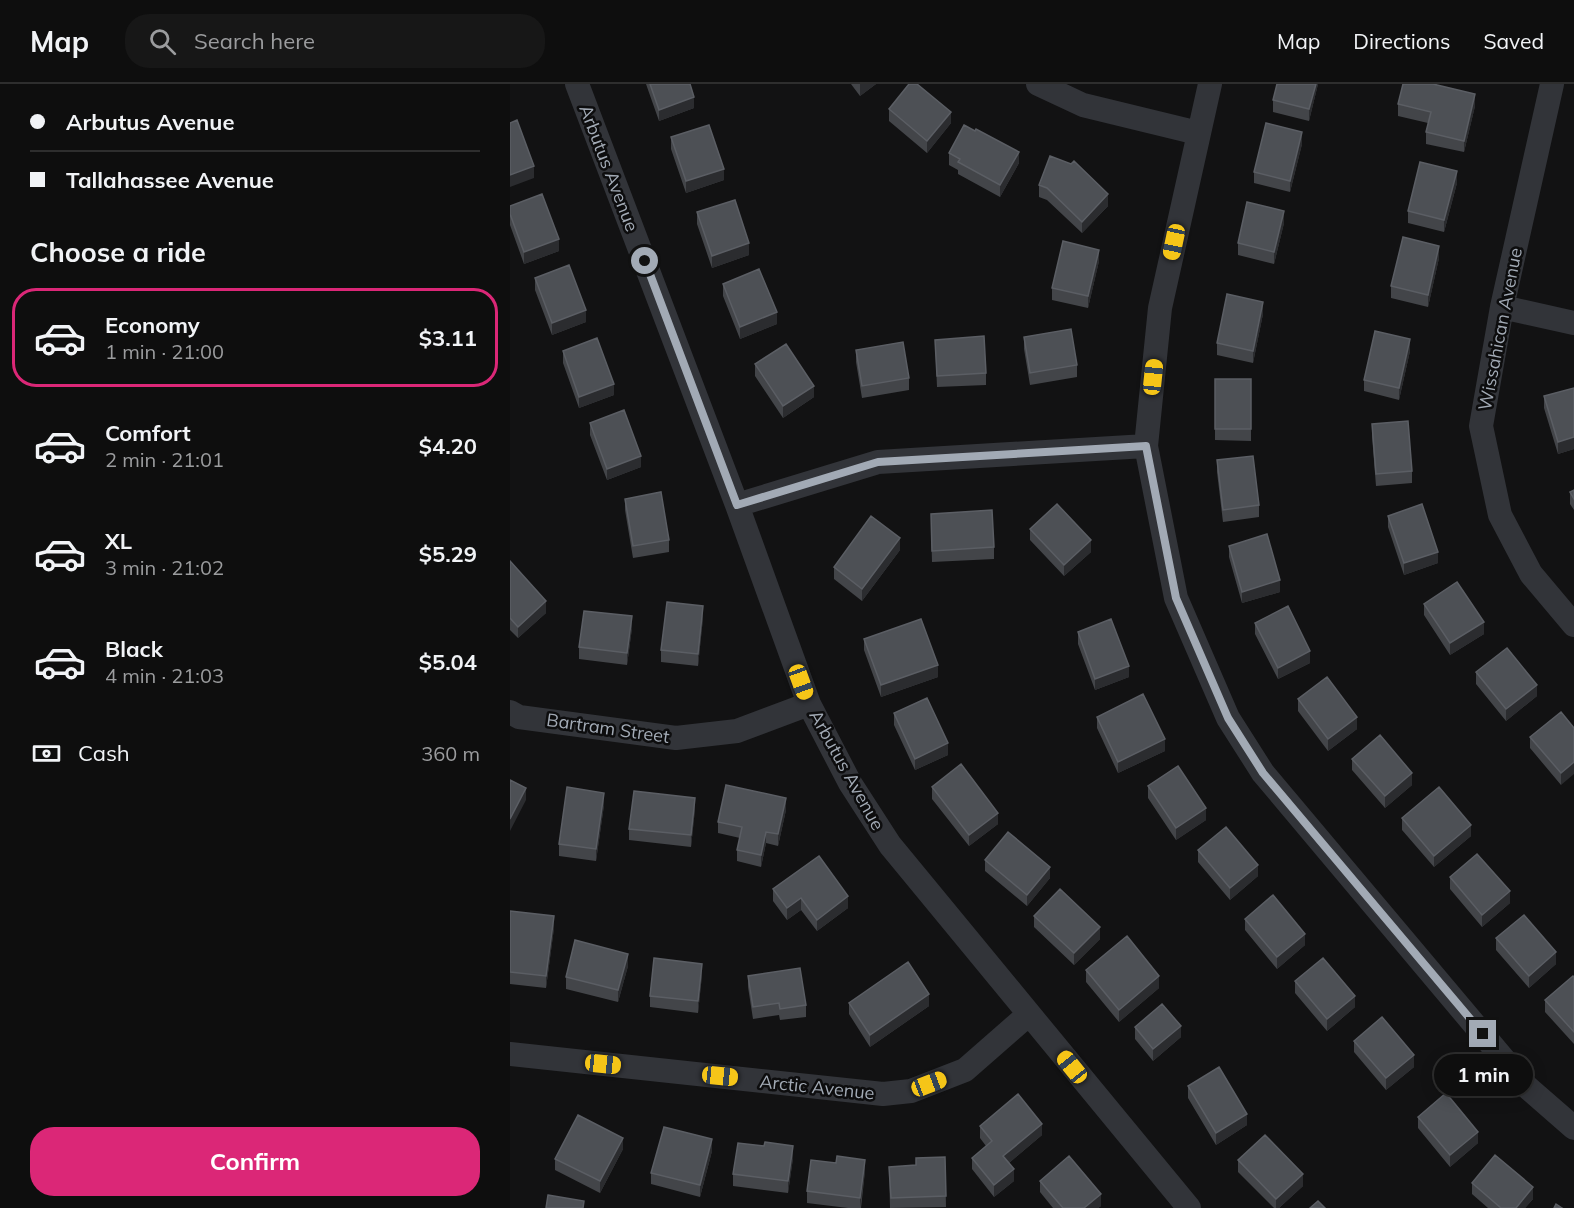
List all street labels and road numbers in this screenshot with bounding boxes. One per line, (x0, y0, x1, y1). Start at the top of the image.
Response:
street label: Arbutus Avenue (574, 101, 644, 235)
street label: Wissahican Avenue (1473, 246, 1527, 412)
street label: Arbutus Avenue (804, 706, 890, 834)
street label: Bartram Street (545, 708, 671, 748)
street label: Arctic Avenue (758, 1070, 876, 1104)

